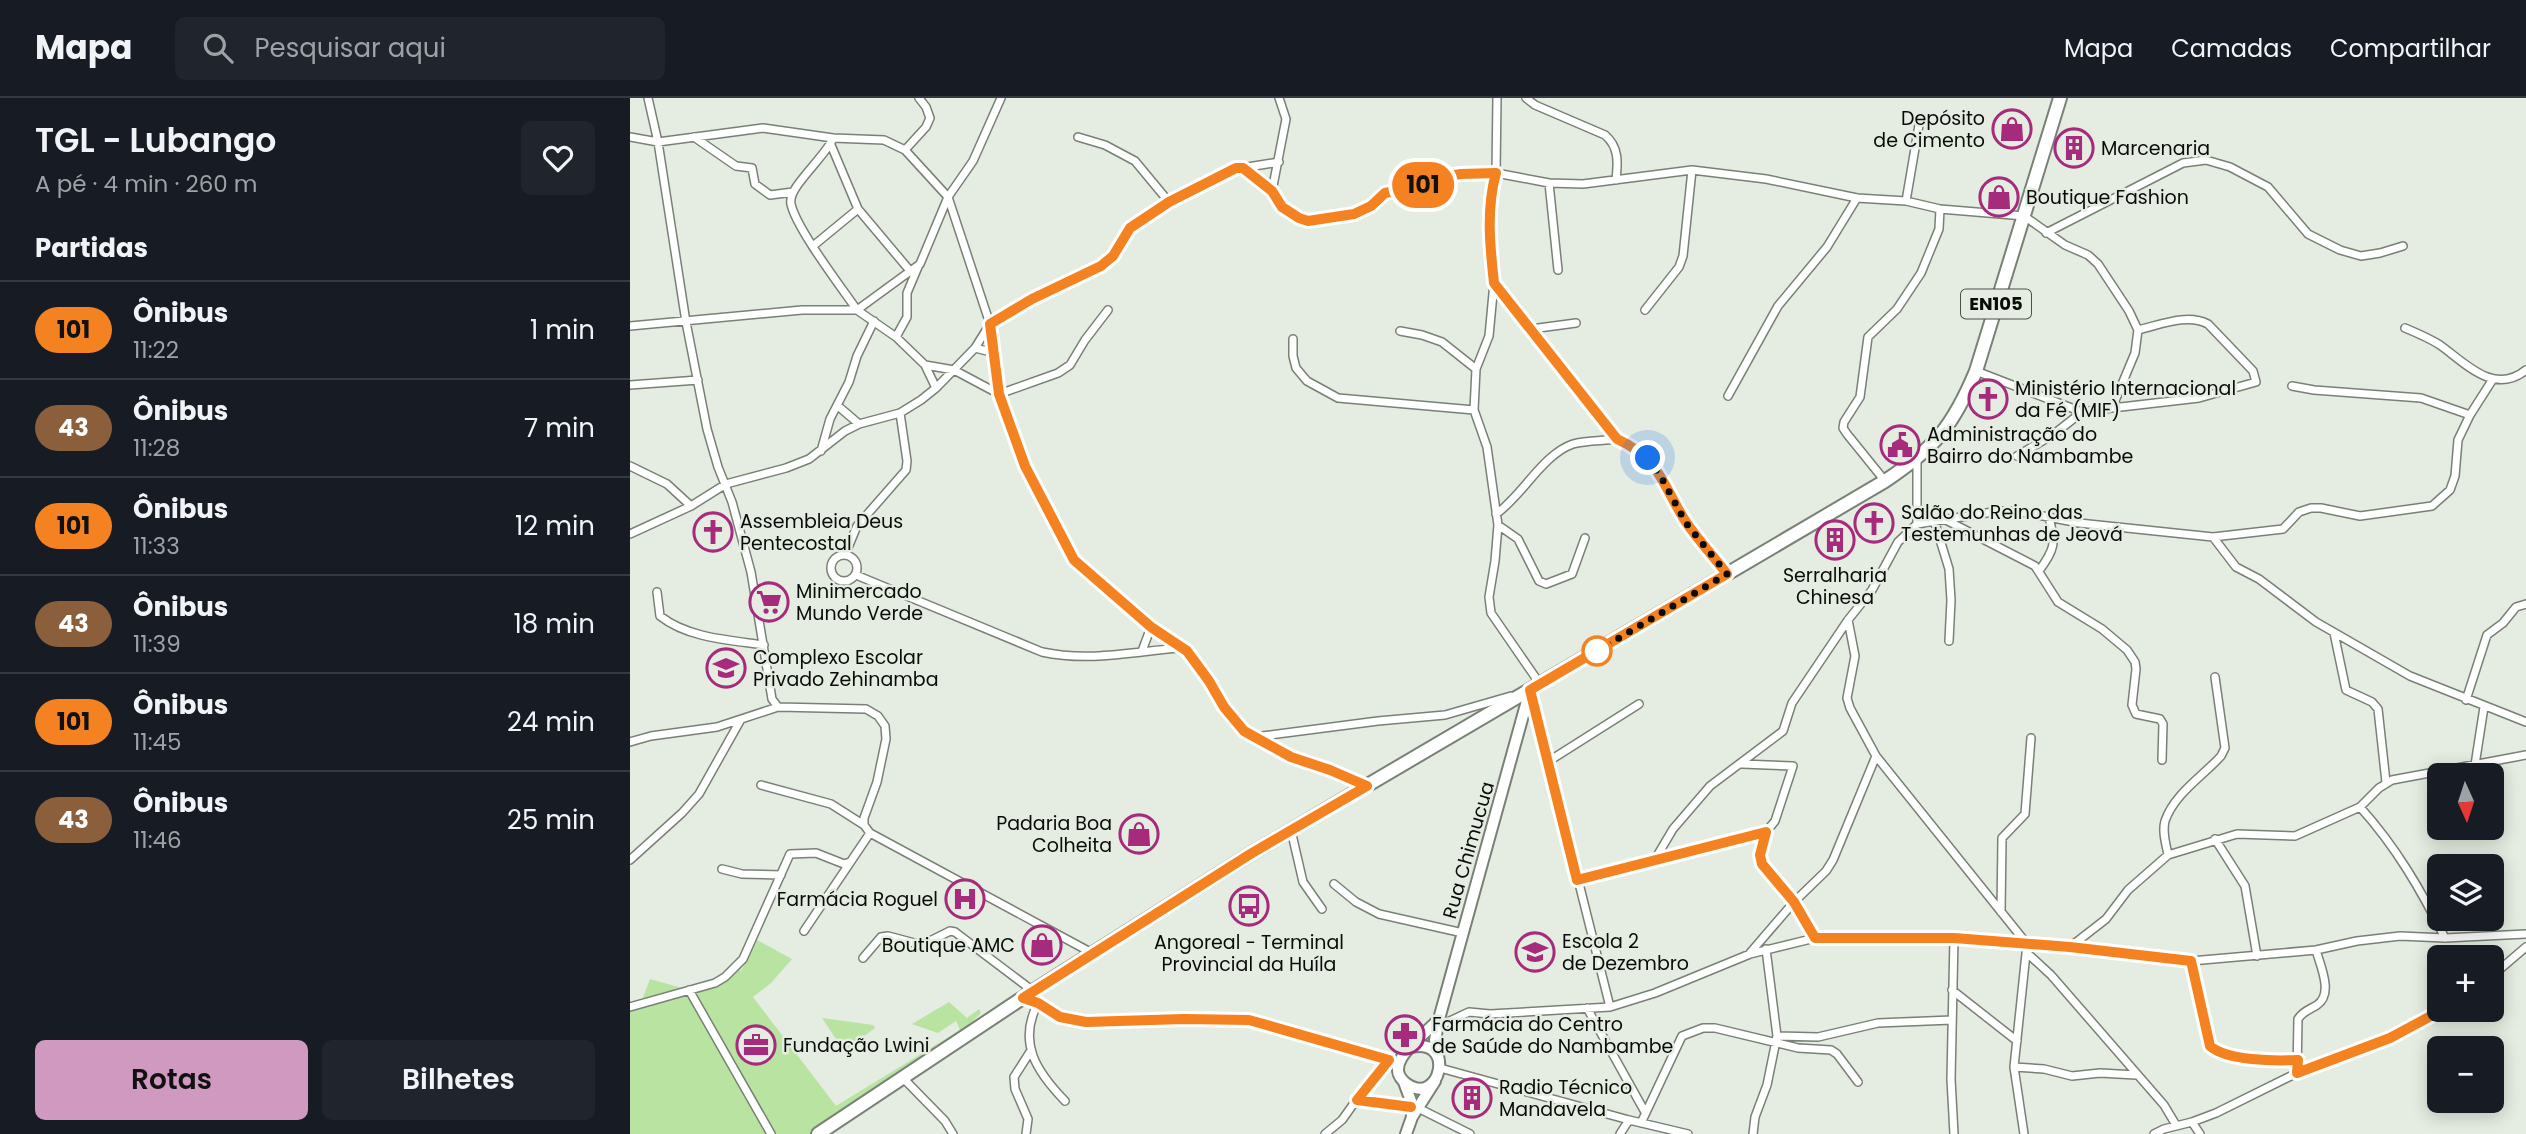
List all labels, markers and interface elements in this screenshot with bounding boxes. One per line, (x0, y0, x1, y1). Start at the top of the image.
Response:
search box (175, 17, 665, 80)
text: Mapa (35, 24, 133, 71)
icon: search (199, 29, 237, 67)
text: Pesquisar aqui (255, 30, 446, 66)
text: Mapa (2064, 32, 2133, 65)
text: Camadas (2171, 32, 2292, 65)
text: Compartilhar (2330, 32, 2491, 65)
place label: Depósito de Cimento (1873, 105, 1985, 154)
shop icon: Depósito de Cimento (1991, 108, 2033, 150)
text: TGL - Lubango (35, 117, 276, 164)
button: heart (521, 121, 595, 195)
building icon: Marcenaria (2053, 127, 2095, 169)
place label: Marcenaria (2101, 135, 2210, 162)
line badge: 101 (1383, 162, 1463, 208)
text: A pé · 4 min · 260 m (35, 168, 258, 200)
text: 101 (1406, 168, 1440, 201)
shop icon: Boutique Fashion (1978, 176, 2020, 218)
place label: Boutique Fashion (2026, 184, 2189, 211)
text: Partidas (35, 230, 148, 266)
road number: EN105 (1961, 289, 2031, 318)
text: Ônibus (133, 295, 228, 331)
text: 1 min (530, 312, 595, 348)
text: 101 (57, 313, 90, 346)
text: 11:22 (133, 334, 179, 366)
place label: Ministério Internacional da Fé (MIF) (2015, 375, 2236, 424)
church icon: Ministério Internacional da Fé (MIF) (1967, 378, 2009, 420)
text: Ônibus (133, 393, 228, 429)
text: 7 min (524, 410, 595, 446)
text: 43 (58, 411, 89, 444)
place label: Administração do Bairro do Nambambe (1927, 421, 2133, 470)
public building icon: Administração do Bairro do Nambambe (1879, 424, 1921, 466)
text: 11:28 (133, 432, 180, 464)
your location (1630, 440, 1665, 475)
text: Ônibus (133, 491, 228, 527)
place label: Salão do Reino das Testemunhas de Jeová (1901, 499, 2123, 548)
church icon: Salão do Reino das Testemunhas de Jeová (1853, 502, 1895, 544)
text: 12 min (515, 508, 595, 544)
place label: Assembleia Deus Pentecostal (740, 508, 903, 557)
text: 101 (57, 509, 90, 542)
church icon: Assembleia Deus Pentecostal (692, 511, 734, 553)
building icon: Serralharia Chinesa (1814, 519, 1856, 561)
text: 11:33 (133, 530, 180, 562)
place label: Serralharia Chinesa (1783, 562, 1887, 611)
place label: Minimercado Mundo Verde (796, 578, 923, 627)
supermarket icon: Minimercado Mundo Verde (748, 581, 790, 623)
text: Ônibus (133, 589, 228, 625)
text: 18 min (514, 606, 595, 642)
text: 43 (58, 607, 89, 640)
text: 11:39 (133, 628, 181, 660)
unlabelled marker (1582, 636, 1612, 666)
place label: Complexo Escolar Privado Zehinamba (753, 644, 939, 693)
school or university icon: Complexo Escolar Privado Zehinamba (705, 647, 747, 689)
text: Ônibus (133, 687, 228, 723)
text: 24 min (507, 704, 595, 740)
text: 101 (57, 705, 90, 738)
text: 11:45 (133, 726, 182, 758)
north arrow (2427, 763, 2504, 840)
map controls (2427, 763, 2504, 1113)
street label: Rua Chimucua (1436, 778, 1501, 922)
text: Ônibus (133, 785, 228, 821)
text: 25 min (507, 802, 595, 838)
text: 43 (58, 803, 89, 836)
place label: Padaria Boa Colheita (996, 810, 1112, 859)
shop icon: Padaria Boa Colheita (1118, 813, 1160, 855)
text: 11:46 (133, 824, 182, 856)
button: layers (2427, 854, 2504, 931)
hospital icon: Farmácia Roguel (944, 878, 986, 920)
bus stop icon: Angoreal - Terminal Provincial da Huíla (1228, 885, 1270, 927)
place label: Farmácia Roguel (777, 886, 938, 913)
shop icon: Boutique AMC (1021, 924, 1063, 966)
place label: Escola 2 de Dezembro (1562, 928, 1689, 977)
place label: Angoreal - Terminal Provincial da Huíla (1154, 929, 1344, 978)
school or university icon: Escola 2 de Dezembro (1514, 931, 1556, 973)
place label: Boutique AMC (882, 932, 1015, 959)
button: + (2427, 945, 2504, 1022)
place label: Farmácia do Centro de Saúde do Nambambe (1432, 1011, 1673, 1060)
pharmacy icon: Farmácia do Centro de Saúde do Nambambe (1384, 1014, 1426, 1056)
office icon: Fundação Lwini (735, 1024, 777, 1066)
place label: Fundação Lwini (783, 1032, 930, 1059)
button: − (2427, 1036, 2504, 1113)
button: Rotas (35, 1040, 308, 1120)
button: Bilhetes (322, 1040, 595, 1120)
place label: Radio Técnico Mandavela (1499, 1074, 1632, 1123)
building icon: Radio Técnico Mandavela (1451, 1077, 1493, 1119)

